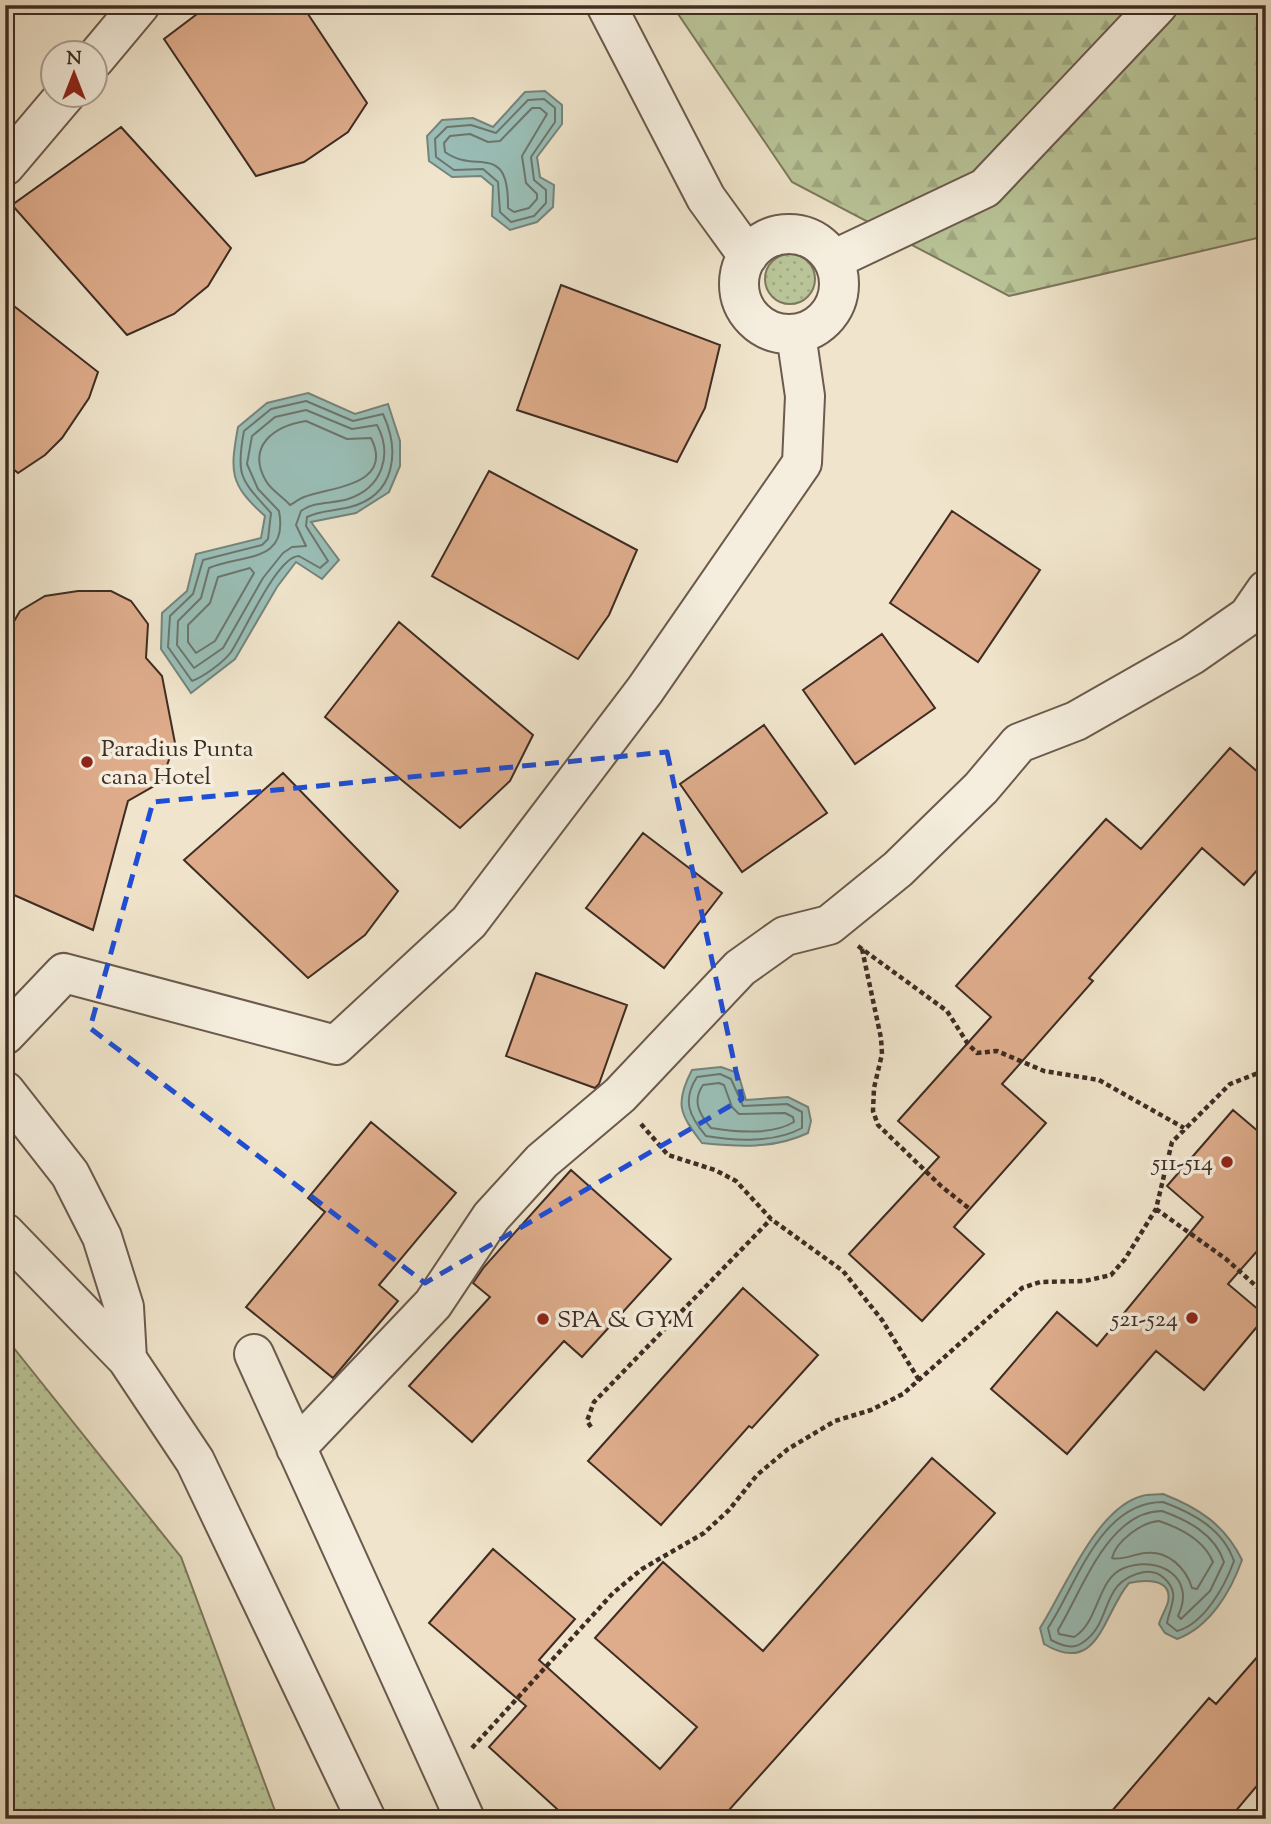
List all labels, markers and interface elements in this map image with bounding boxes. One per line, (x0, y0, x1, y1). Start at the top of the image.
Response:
north arrow (38, 38, 108, 108)
text: N (66, 46, 82, 73)
place label: Paradius Punta cana Hotel (101, 733, 254, 795)
marker: Paradius Punta cana Hotel (79, 754, 95, 770)
place label: 511-514 (1150, 1147, 1213, 1181)
marker: 511-514 (1219, 1154, 1235, 1170)
place label: 521-524 (1109, 1303, 1178, 1337)
place label: SPA & GYM (557, 1304, 694, 1338)
marker: 521-524 (1184, 1310, 1200, 1326)
marker: SPA & GYM (535, 1311, 551, 1327)

